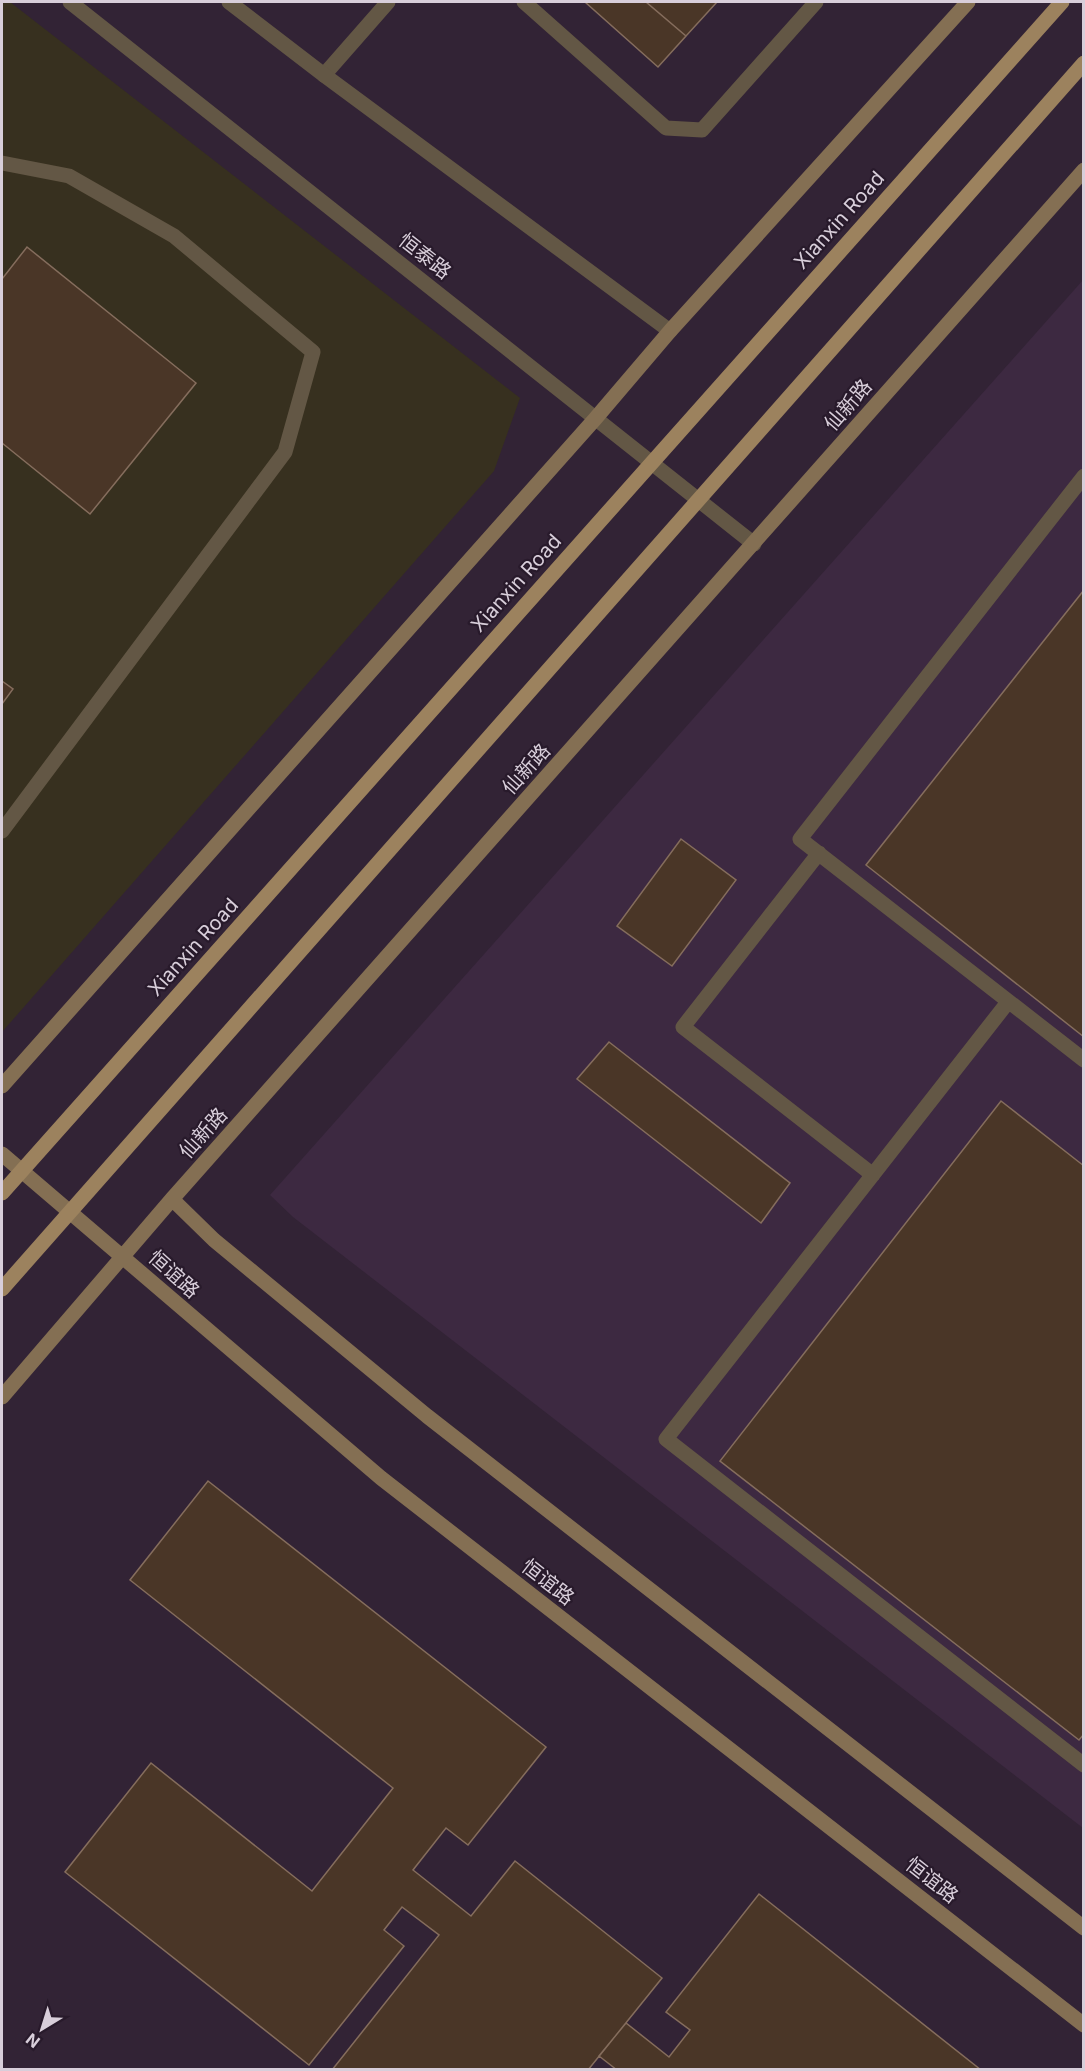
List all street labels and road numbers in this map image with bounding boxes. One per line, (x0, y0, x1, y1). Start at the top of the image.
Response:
street label: Xianxin Road (789, 166, 889, 274)
street label: 恒泰路 (394, 228, 456, 284)
street label: 仙新路 (819, 374, 877, 436)
street label: Xianxin Road (466, 529, 566, 637)
street label: 仙新路 (497, 739, 555, 799)
street label: Xianxin Road (143, 893, 243, 1001)
street label: 仙新路 (174, 1103, 232, 1163)
street label: 恒谊路 (144, 1245, 204, 1303)
street label: 恒谊路 (517, 1554, 579, 1610)
street label: 恒谊路 (901, 1852, 963, 1908)

